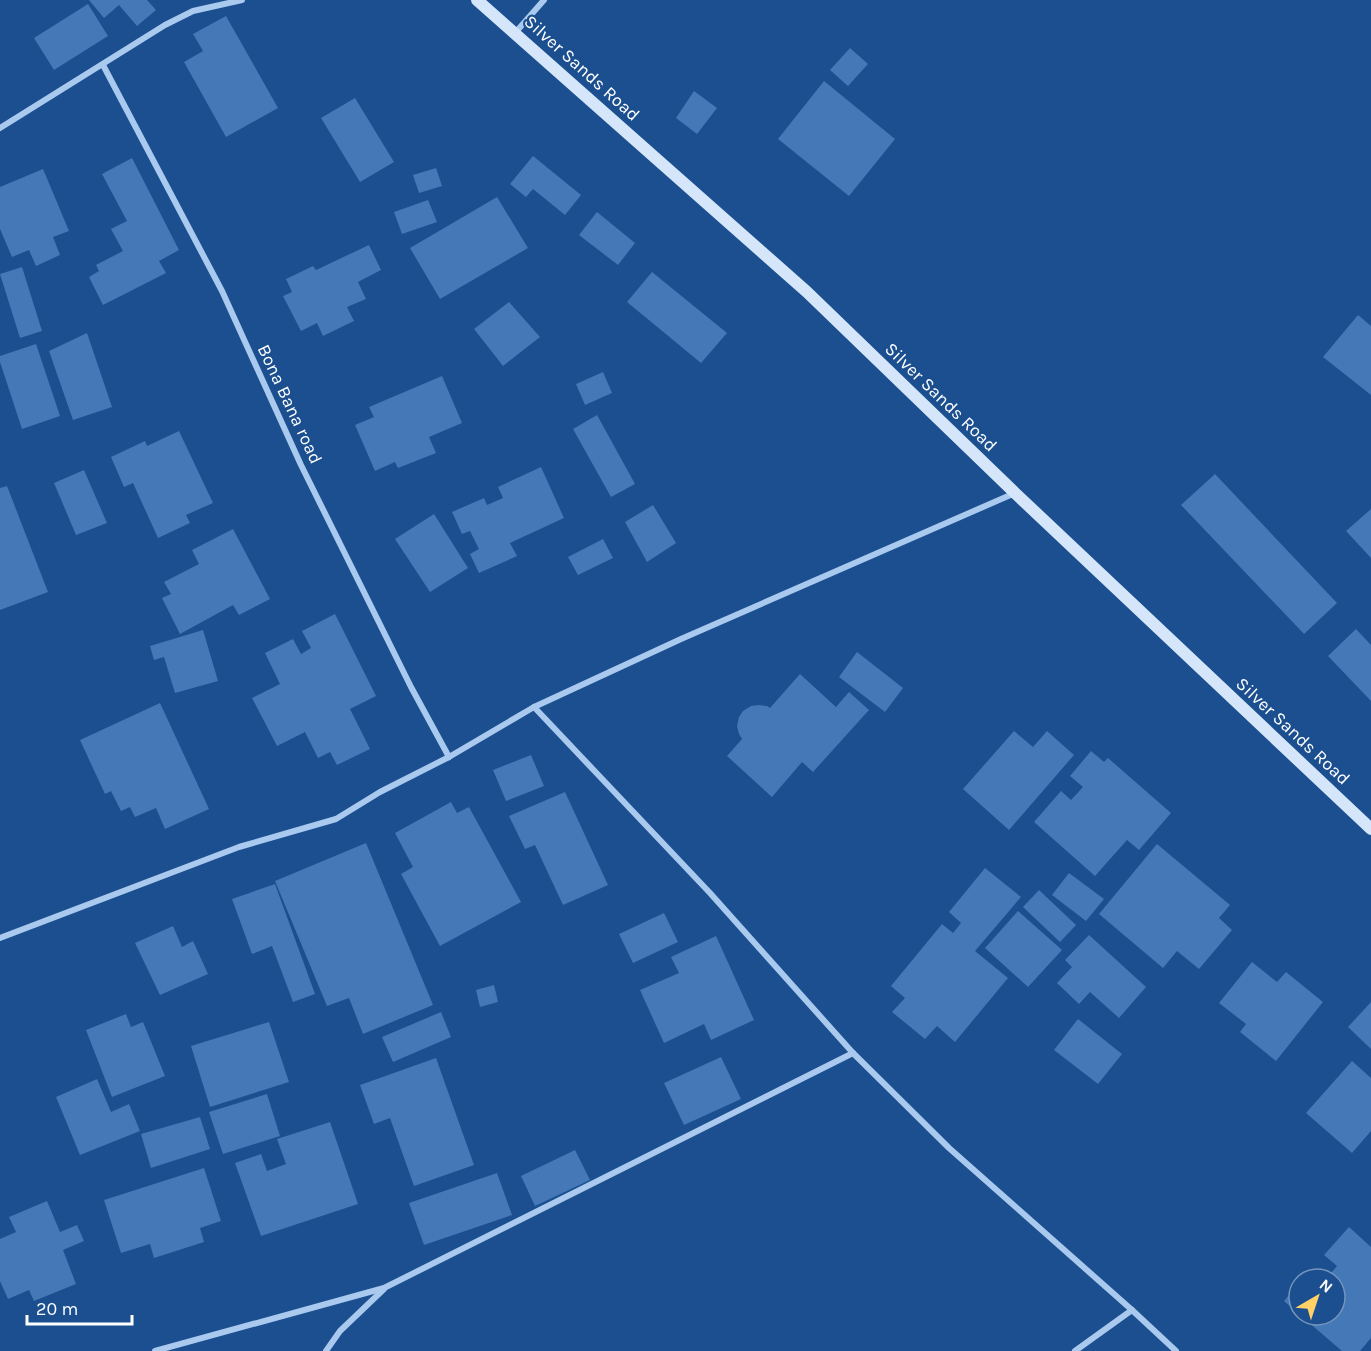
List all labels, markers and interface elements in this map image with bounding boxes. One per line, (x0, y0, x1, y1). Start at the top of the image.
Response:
street label: Silver Sands Road (520, 10, 644, 126)
street label: Silver Sands Road (880, 338, 1002, 456)
street label: Bona Bana road (253, 341, 327, 467)
street label: Silver Sands Road (1231, 673, 1355, 789)
north arrow (1287, 1267, 1347, 1327)
text: N (1316, 1275, 1337, 1297)
scale bar (27, 1288, 132, 1326)
text: 20 m (36, 1298, 78, 1320)

